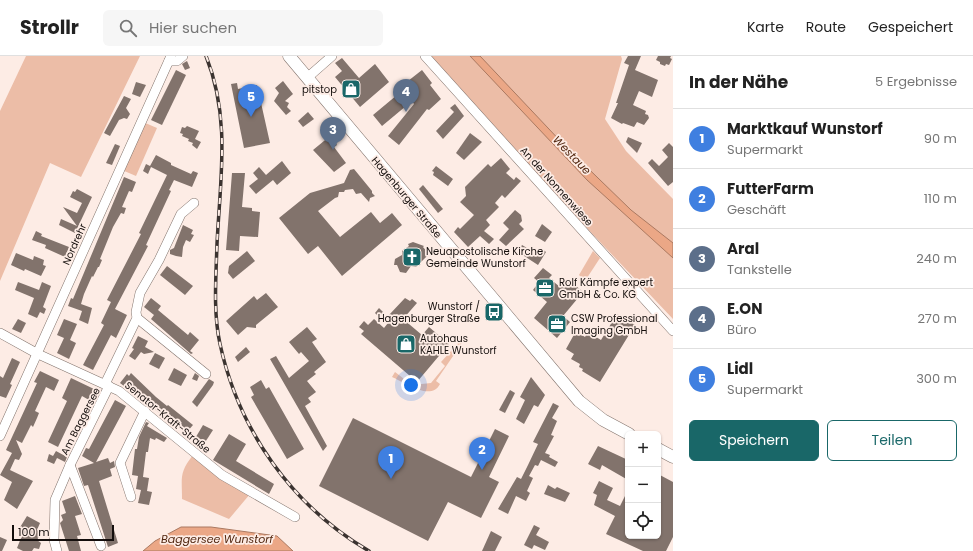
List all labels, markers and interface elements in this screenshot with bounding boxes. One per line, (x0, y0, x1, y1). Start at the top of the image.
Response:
search box (103, 10, 383, 46)
text: Strollr (20, 14, 79, 41)
icon: search (117, 17, 139, 39)
text: Hier suchen (149, 17, 237, 38)
text: Karte (747, 17, 784, 37)
text: Route (806, 17, 846, 37)
text: Gespeichert (868, 17, 953, 37)
text: In der Nähe (689, 70, 788, 94)
text: 5 Ergebnisse (875, 72, 957, 91)
shop icon: pitstop (340, 78, 362, 100)
pin: 4 (393, 79, 419, 112)
place label: pitstop (302, 82, 337, 97)
pin: 5 (238, 84, 264, 117)
pin: 3 (320, 117, 346, 150)
text: Marktkauf Wunstorf (727, 118, 883, 139)
text: 1 (700, 129, 704, 148)
text: 90 m (924, 129, 957, 148)
water label: Westaue (549, 132, 595, 178)
text: Supermarkt (727, 140, 803, 159)
street label: An der Nonnenwiese (517, 143, 596, 229)
street label: Hagenburger Straße (368, 153, 445, 241)
text: FutterFarm (727, 178, 814, 199)
text: 2 (698, 189, 706, 208)
text: 110 m (924, 189, 957, 208)
text: Geschäft (727, 200, 786, 219)
street label: Nordrehr (59, 221, 90, 267)
text: Aral (727, 238, 759, 259)
place label: Neuapostolische Kirche Gemeinde Wunstorf (426, 244, 543, 271)
church icon: Neuapostolische Kirche Gemeinde Wunstorf (401, 246, 423, 268)
text: 3 (698, 249, 706, 268)
text: 240 m (916, 249, 957, 268)
text: Tankstelle (727, 260, 792, 279)
place label: Rolf Kämpfe expert GmbH & Co. KG (559, 275, 654, 302)
office icon: Rolf Kämpfe expert GmbH & Co. KG (534, 277, 556, 299)
text: E.ON (727, 298, 762, 319)
place label: Wunstorf / Hagenburger Straße (378, 299, 480, 326)
bus stop icon: Wunstorf / Hagenburger Straße (483, 301, 505, 323)
text: 4 (698, 309, 706, 328)
text: 270 m (917, 309, 957, 328)
place label: CSW Professional Imaging GmbH (571, 311, 657, 338)
office icon: CSW Professional Imaging GmbH (546, 313, 568, 335)
text: Büro (727, 320, 756, 339)
place label: Autohaus KAHLE Wunstorf (420, 331, 497, 358)
shop icon: Autohaus KAHLE Wunstorf (395, 333, 417, 355)
text: Lidl (727, 358, 753, 379)
text: 5 (698, 369, 706, 388)
text: 300 m (916, 369, 957, 388)
your location (401, 375, 421, 395)
street label: Senator-Kraft-Straße (122, 378, 214, 457)
text: Supermarkt (727, 380, 803, 399)
street label: Am Baggersee (57, 385, 104, 457)
button: Speichern (689, 420, 819, 461)
button: Teilen (827, 420, 957, 461)
map controls (625, 431, 661, 539)
button: + (625, 431, 661, 467)
pin: 2 (469, 437, 495, 470)
pin: 1 (378, 446, 404, 479)
button: − (625, 467, 661, 503)
button: locate (625, 503, 661, 539)
scale bar (12, 523, 114, 542)
text: 100 m (18, 524, 50, 540)
water label: Baggersee Wunstorf (161, 531, 274, 547)

